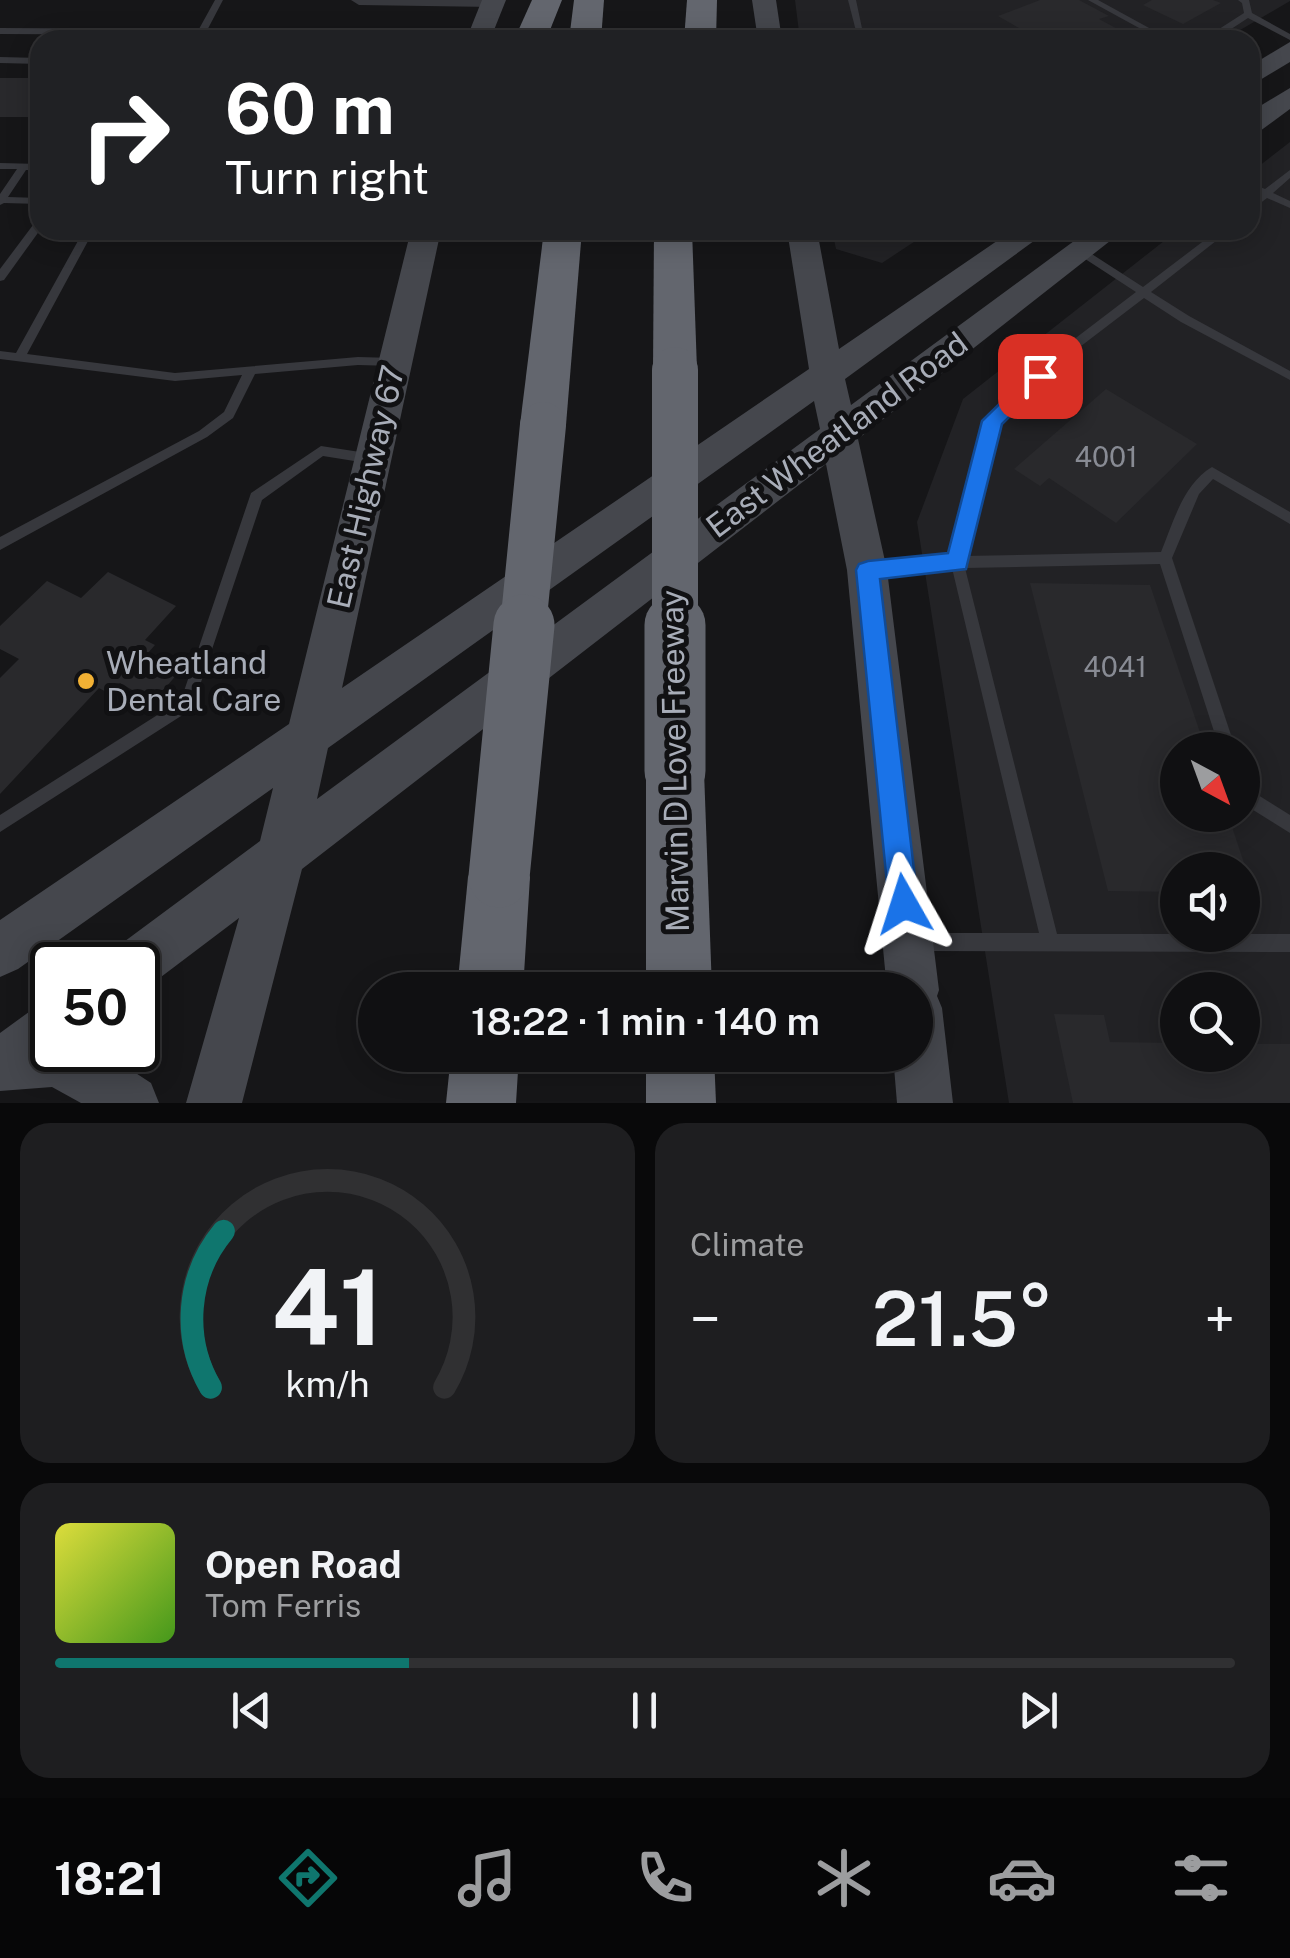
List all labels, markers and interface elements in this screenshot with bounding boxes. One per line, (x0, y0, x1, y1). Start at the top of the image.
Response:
text: 60 m (225, 67, 395, 150)
icon: right (60, 70, 190, 200)
text: Turn right (225, 151, 429, 204)
street label: East Wheatland Road (699, 324, 974, 545)
pin (998, 334, 1083, 419)
icon: arrive (1013, 349, 1068, 404)
street label: East Highway 67 (320, 362, 411, 612)
house number: 4001 (1074, 440, 1138, 473)
street label: Marvin D Love Freeway (653, 589, 696, 933)
place label: Wheatland Dental Care (106, 644, 282, 718)
house number: 4041 (1083, 650, 1147, 683)
marker: Wheatland Dental Care (75, 670, 97, 692)
north arrow (1160, 732, 1260, 832)
map controls (1160, 732, 1260, 1072)
position arrow (852, 852, 956, 956)
button: sound (1160, 852, 1260, 952)
speed limit sign: 50 (30, 942, 160, 1072)
button: search (1160, 972, 1260, 1072)
text: 18:22 · 1 min · 140 m (471, 999, 820, 1044)
text: Climate (690, 1226, 804, 1263)
text: 41 (271, 1246, 384, 1368)
text: 21.5° (872, 1275, 1053, 1363)
text: − (690, 1287, 721, 1351)
text: + (1204, 1287, 1235, 1351)
text: km/h (285, 1363, 370, 1405)
text: Open Road (205, 1542, 402, 1587)
text: Tom Ferris (205, 1587, 361, 1624)
icon: previous (224, 1683, 279, 1738)
icon: pause (617, 1683, 672, 1738)
icon: next (1011, 1683, 1066, 1738)
icon: directions (273, 1843, 343, 1913)
icon: music (452, 1843, 522, 1913)
icon: phone (630, 1843, 700, 1913)
icon: climate (809, 1843, 879, 1913)
icon: car (987, 1843, 1057, 1913)
icon: filters (1166, 1843, 1236, 1913)
text: 18:21 (54, 1852, 165, 1905)

